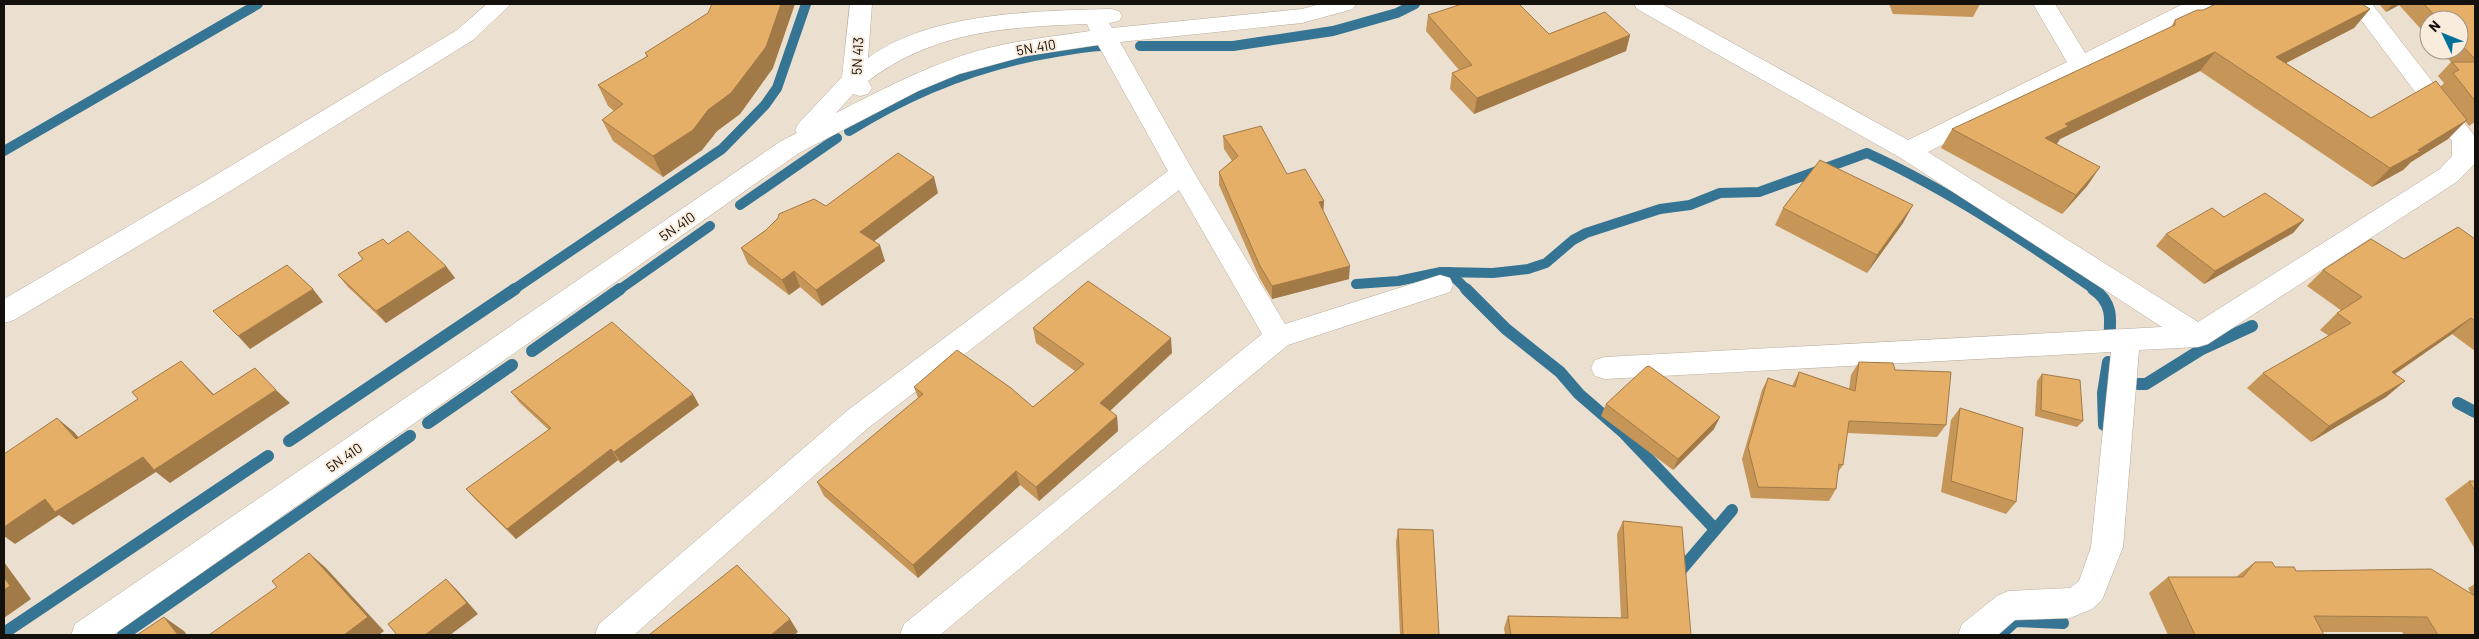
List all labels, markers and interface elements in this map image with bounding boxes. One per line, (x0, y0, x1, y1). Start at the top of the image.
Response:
north arrow (2419, 10, 2469, 60)
text: N (2425, 17, 2444, 35)
street label: 5N.410 (1015, 35, 1057, 59)
street label: 5N 413 (848, 37, 866, 75)
street label: 5N.410 (656, 208, 698, 244)
street label: 5N.410 (323, 439, 365, 475)

